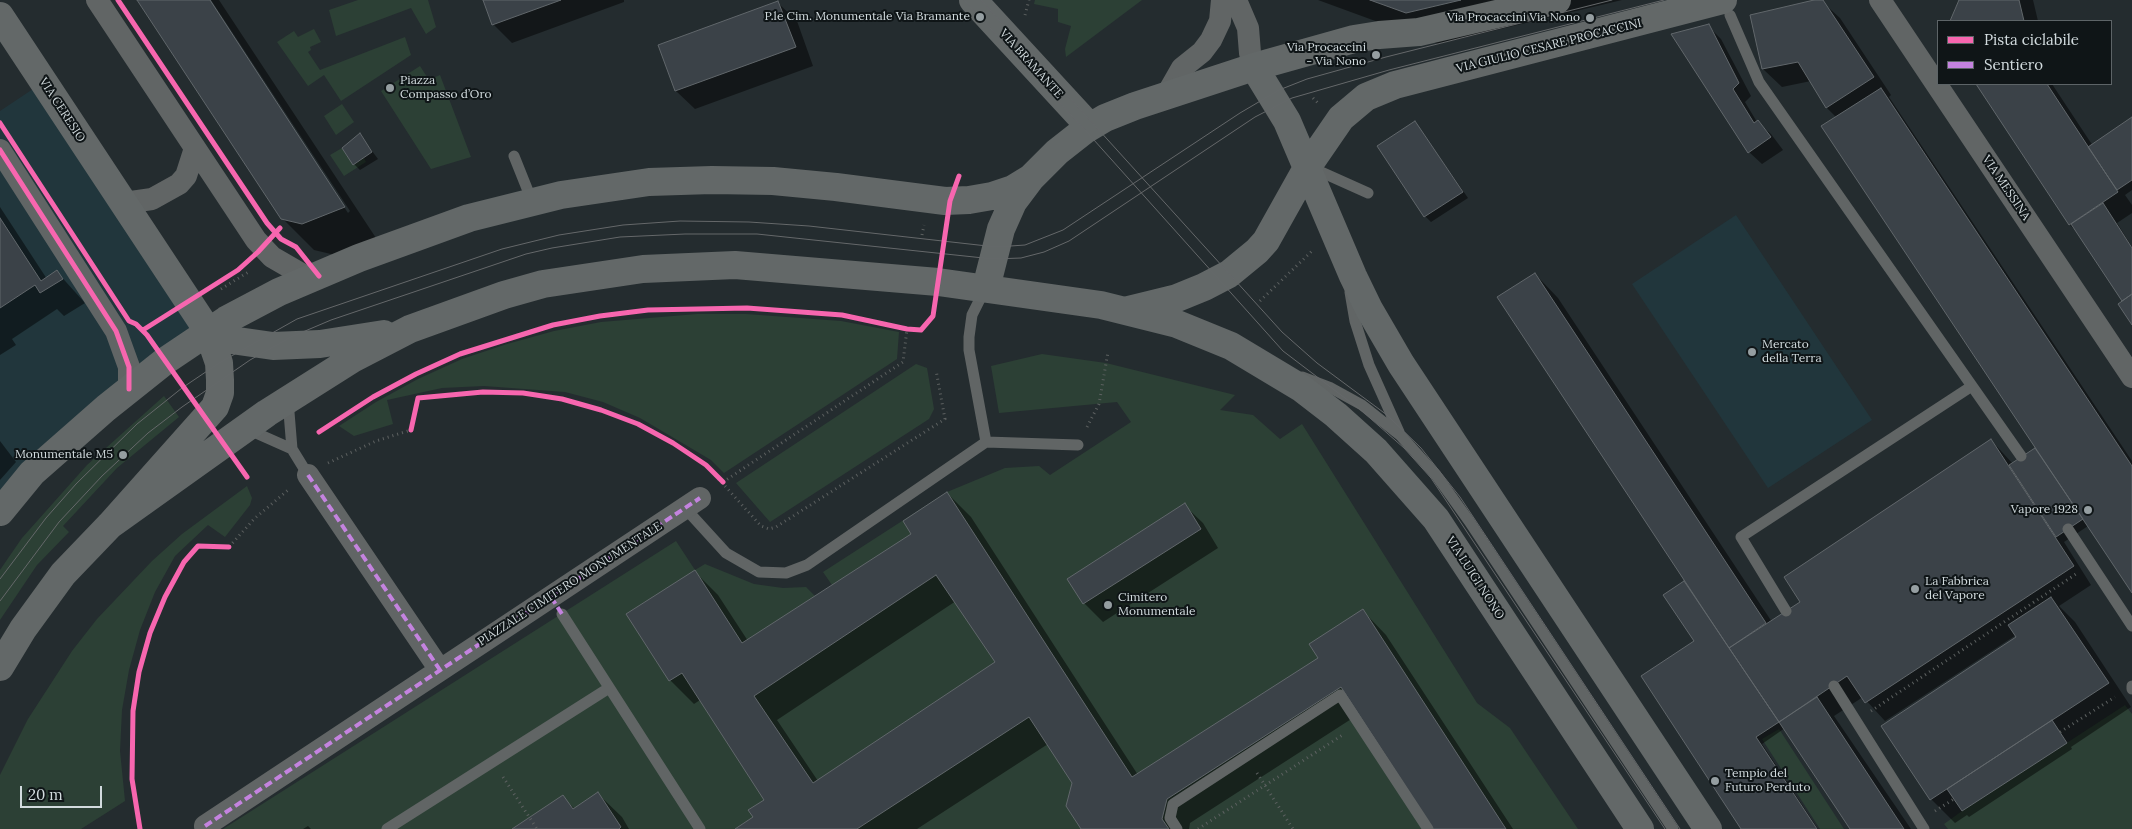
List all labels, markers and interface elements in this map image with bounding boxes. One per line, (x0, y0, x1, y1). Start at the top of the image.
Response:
place label: P.le Cim. Monumentale Via Bramante (764, 10, 970, 24)
marker: P.le Cim. Monumentale Via Bramante (974, 11, 986, 23)
place label: Via Procaccini Via Nono (1447, 11, 1580, 25)
marker: Via Procaccini Via Nono (1584, 12, 1596, 24)
street label: VIA GIULIO CESARE PROCACCINI (1455, 16, 1643, 76)
legend (1937, 20, 2112, 85)
street label: VIA BRAMANTE (996, 26, 1066, 102)
text: Pista ciclabile (1984, 30, 2079, 49)
place label: Via Procaccini - Via Nono (1287, 41, 1366, 69)
marker: Via Procaccini - Via Nono (1370, 49, 1382, 61)
text: Sentiero (1984, 55, 2043, 74)
place label: Piazza Compasso d’Oro (400, 74, 492, 102)
street label: VIA CERESIO (36, 75, 88, 145)
marker: Piazza Compasso d’Oro (384, 82, 396, 94)
street label: VIA MESSINA (1979, 153, 2033, 223)
place label: Mercato della Terra (1762, 338, 1822, 366)
marker: Mercato della Terra (1746, 346, 1758, 358)
place label: Monumentale M5 (15, 448, 113, 462)
marker: Monumentale M5 (117, 449, 129, 461)
place label: Vapore 1928 (2011, 503, 2078, 517)
marker: Vapore 1928 (2082, 504, 2094, 516)
street label: PIAZZALE CIMITERO MONUMENTALE (475, 519, 665, 649)
street label: VIA LUIGI NONO (1443, 534, 1507, 622)
place label: La Fabbrica del Vapore (1925, 575, 1989, 603)
marker: La Fabbrica del Vapore (1909, 583, 1921, 595)
place label: Cimitero Monumentale (1118, 591, 1195, 619)
marker: Cimitero Monumentale (1102, 599, 1114, 611)
place label: Tempio del Futuro Perduto (1725, 767, 1810, 795)
marker: Tempio del Futuro Perduto (1709, 775, 1721, 787)
scale bar (22, 776, 105, 808)
text: 20 m (28, 785, 63, 804)

